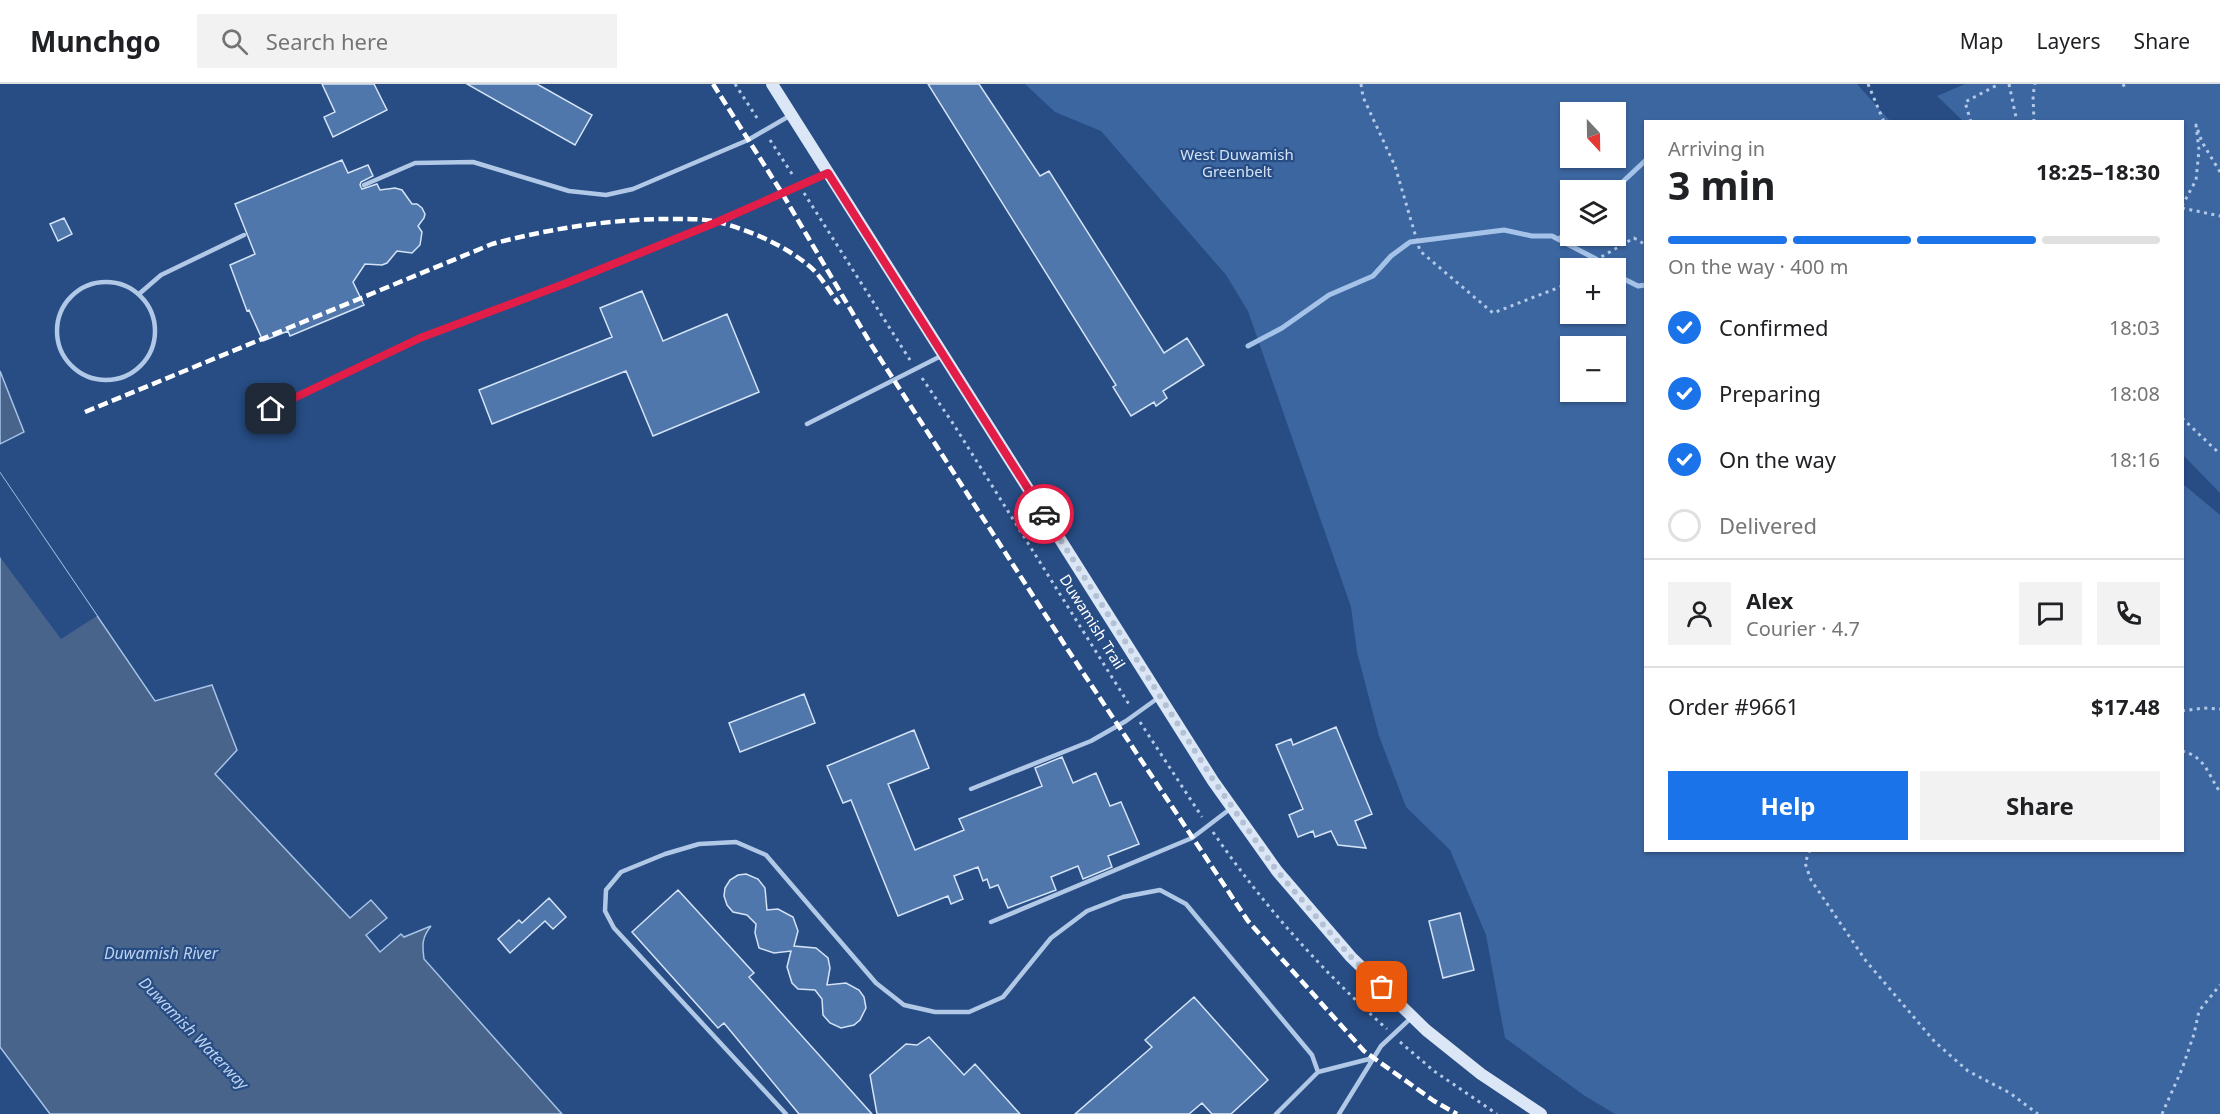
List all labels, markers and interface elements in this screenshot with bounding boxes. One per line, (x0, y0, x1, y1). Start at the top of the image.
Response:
search box (197, 14, 617, 68)
text: Munchgo (30, 22, 161, 60)
icon: search (218, 25, 251, 58)
text: Search here (266, 26, 388, 56)
text: Map (1960, 27, 2004, 55)
text: Layers (2037, 27, 2101, 55)
text: Share (2134, 27, 2190, 55)
north arrow (1560, 102, 1626, 168)
map controls (1560, 102, 1626, 402)
text: Arriving in (1668, 135, 1765, 162)
park label: West Duwamish Greenbelt (1180, 144, 1294, 181)
text: 18:25–18:30 (2036, 156, 2160, 186)
text: 3 min (1668, 158, 1775, 211)
button: layers (1560, 180, 1626, 246)
text: On the way · 400 m (1668, 253, 1848, 280)
button: + (1560, 258, 1626, 324)
icon: check (1668, 311, 1701, 344)
text: Confirmed (1719, 312, 1829, 342)
text: 18:03 (2109, 314, 2160, 341)
button: − (1560, 336, 1626, 402)
icon: check (1668, 377, 1701, 410)
text: Preparing (1719, 378, 1821, 408)
text: 18:08 (2109, 380, 2160, 407)
pin (245, 383, 296, 434)
icon: home (254, 392, 287, 425)
icon: check (1668, 443, 1701, 476)
text: On the way (1719, 444, 1836, 474)
text: 18:16 (2109, 446, 2160, 473)
courier (1014, 484, 1074, 544)
icon: car (1028, 498, 1061, 531)
text: Delivered (1719, 510, 1817, 540)
street label: Duwamish Trail (1056, 570, 1130, 673)
button: person (1668, 582, 1731, 645)
button: chat (2019, 582, 2082, 645)
button: phone (2097, 582, 2160, 645)
text: Alex (1746, 585, 1793, 615)
text: Courier · 4.7 (1746, 615, 1860, 642)
text: Order #9661 (1668, 691, 1799, 721)
text: $17.48 (2091, 691, 2160, 721)
button: Help (1668, 771, 1908, 840)
button: Share (1920, 771, 2160, 840)
water label: Duwamish River (104, 942, 219, 964)
pin (1356, 961, 1407, 1012)
icon: bag (1365, 970, 1398, 1003)
water label: Duwamish Waterway (134, 972, 255, 1095)

